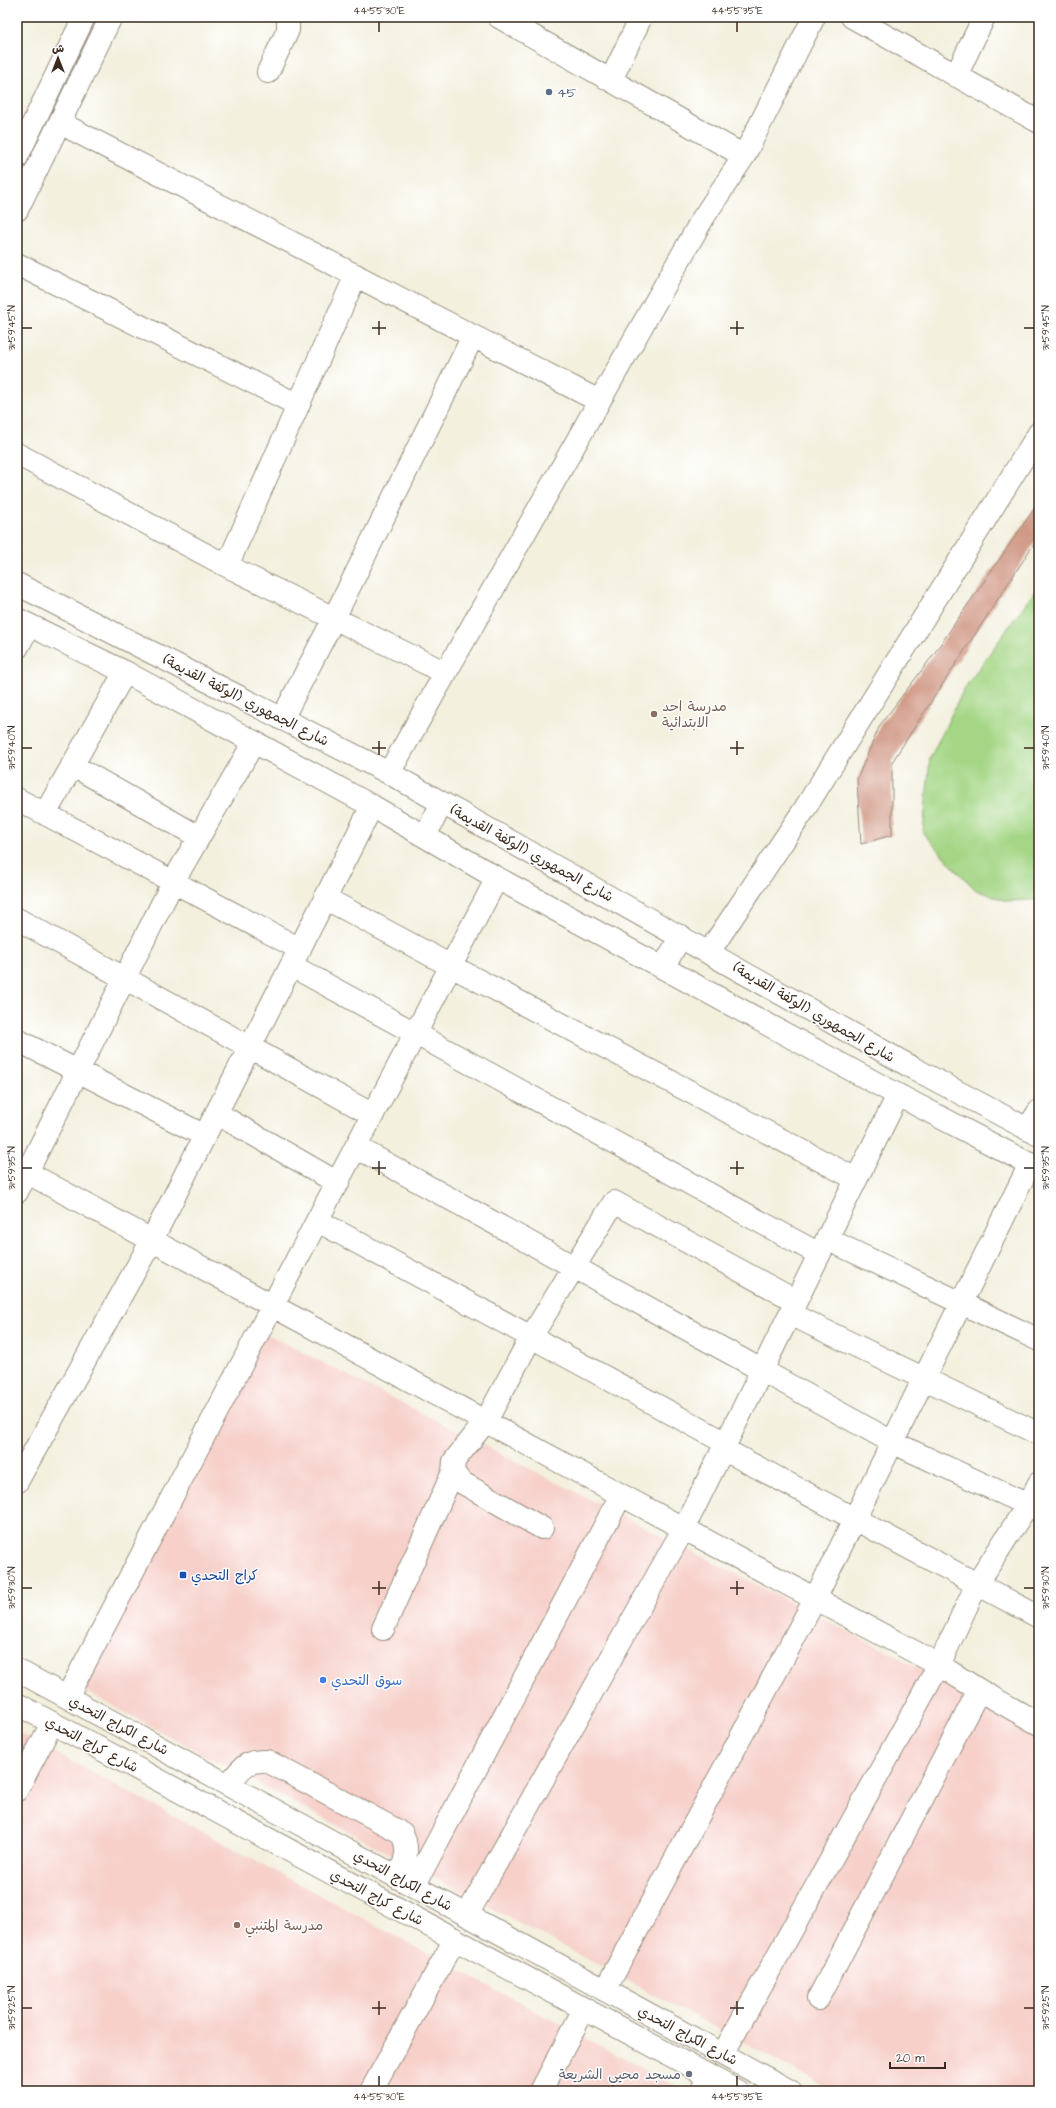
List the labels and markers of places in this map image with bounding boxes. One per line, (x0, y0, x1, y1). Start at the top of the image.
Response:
place label: 45 (557, 83, 577, 103)
marker: 45 (544, 87, 554, 97)
place label: مدرسة احد الابتدائية (662, 697, 727, 733)
marker: مدرسة احد الابتدائية (649, 709, 659, 719)
place label: كراج التحدي (191, 1566, 258, 1586)
marker: كراج التحدي (178, 1570, 188, 1580)
place label: سوق التحدي (331, 1671, 402, 1691)
marker: سوق التحدي (318, 1675, 328, 1685)
place label: مدرسة المتنبي (245, 1916, 323, 1938)
marker: مدرسة المتنبي (232, 1920, 242, 1930)
place label: مسجد محيي الشريعة (559, 2065, 681, 2087)
marker: مسجد محيي الشريعة (684, 2069, 694, 2079)

